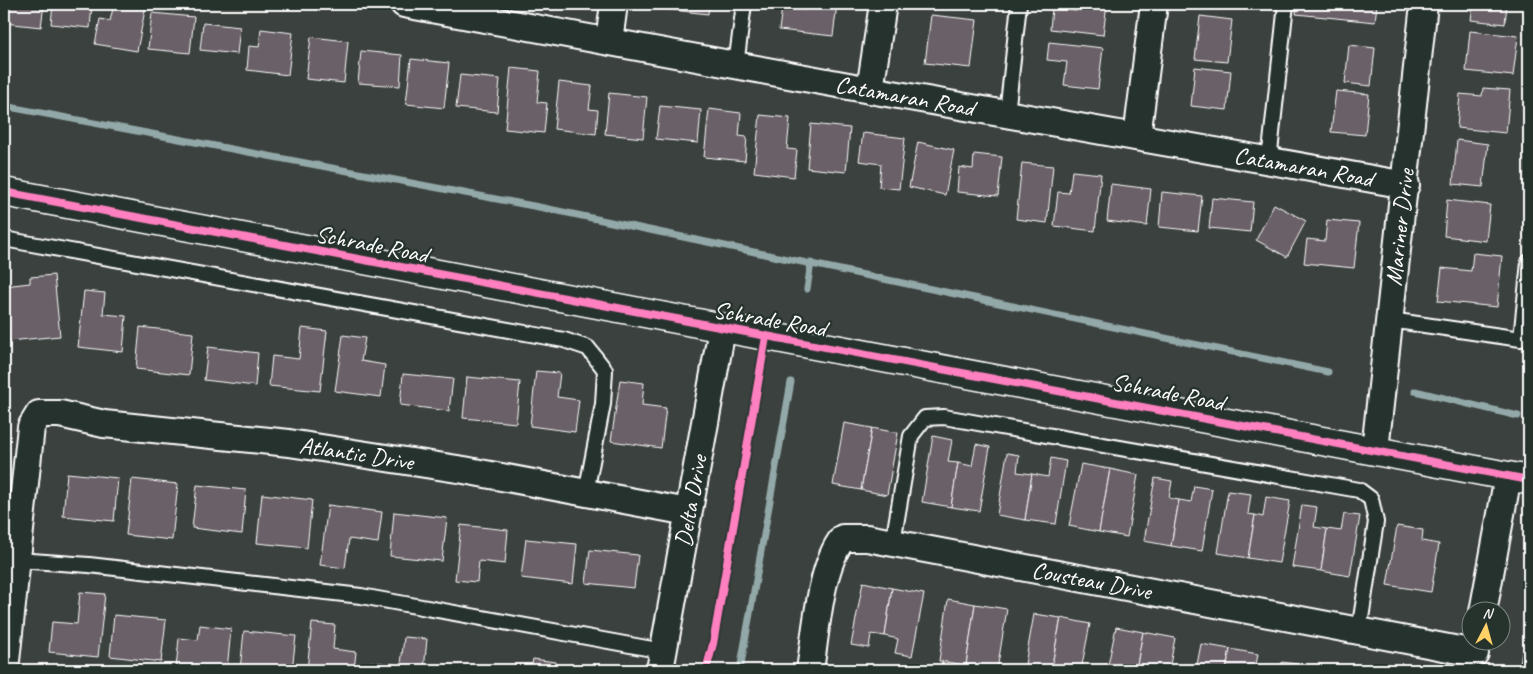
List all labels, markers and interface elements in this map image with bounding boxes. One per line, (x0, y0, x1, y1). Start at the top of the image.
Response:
street label: Catamaran Road (833, 69, 980, 124)
street label: Catamaran Road (1232, 140, 1378, 194)
street label: Mariner Drive (1378, 165, 1421, 287)
street label: Schrade Road (313, 218, 434, 270)
street label: Schrade Road (711, 294, 832, 344)
street label: Schrade Road (1109, 366, 1230, 418)
street label: Atlantic Drive (297, 430, 418, 477)
street label: Delta Drive (668, 450, 714, 549)
street label: Cousteau Drive (1030, 555, 1156, 607)
north arrow (1460, 602, 1510, 652)
text: N (1482, 605, 1495, 623)

